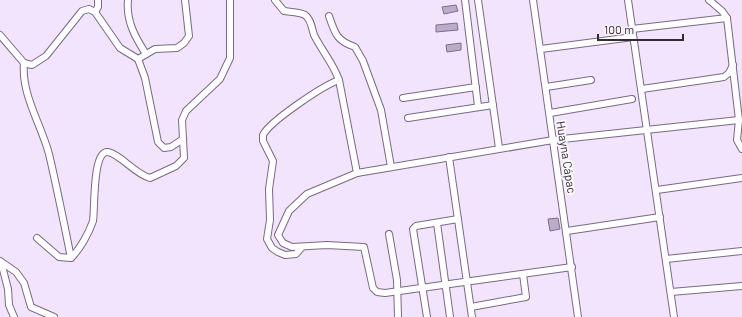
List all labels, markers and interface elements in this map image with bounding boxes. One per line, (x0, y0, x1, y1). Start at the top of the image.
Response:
scale bar (598, 16, 683, 42)
text: 100 m (604, 22, 634, 36)
street label: Huayna Cápac (554, 120, 580, 194)

